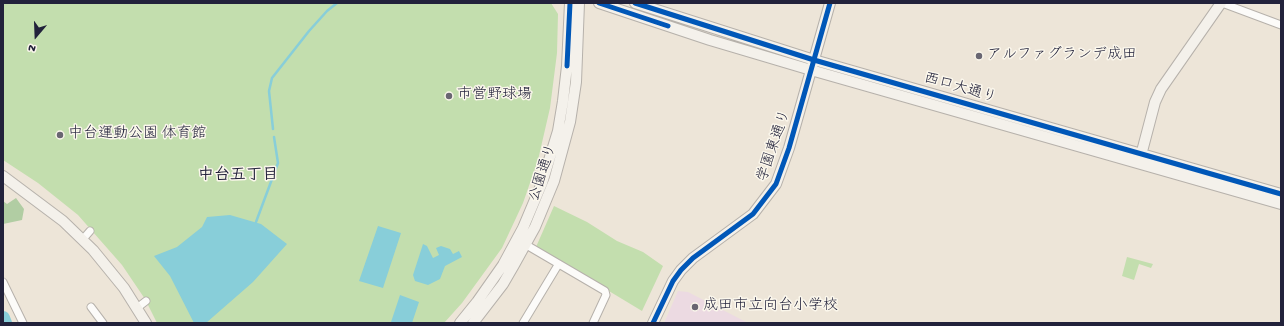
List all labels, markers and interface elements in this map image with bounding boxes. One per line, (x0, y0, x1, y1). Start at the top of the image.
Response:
north arrow (16, 16, 56, 56)
text: N (27, 41, 37, 54)
place label: アルファグランデ成田 (987, 47, 1137, 65)
marker: アルファグランデ成田 (974, 51, 984, 61)
street label: 西口大通り (921, 70, 999, 108)
place label: 市営野球場 (457, 87, 532, 105)
marker: 市営野球場 (444, 91, 454, 101)
street label: 学園東通り (754, 108, 796, 184)
place label: 中台運動公園 体育館 (68, 126, 207, 144)
marker: 中台運動公園 体育館 (55, 130, 65, 140)
street label: 公園通り (526, 142, 562, 204)
district label: 中台五丁目 (198, 167, 278, 187)
place label: 成田市立向台小学校 (703, 298, 838, 316)
marker: 成田市立向台小学校 (690, 302, 700, 312)

